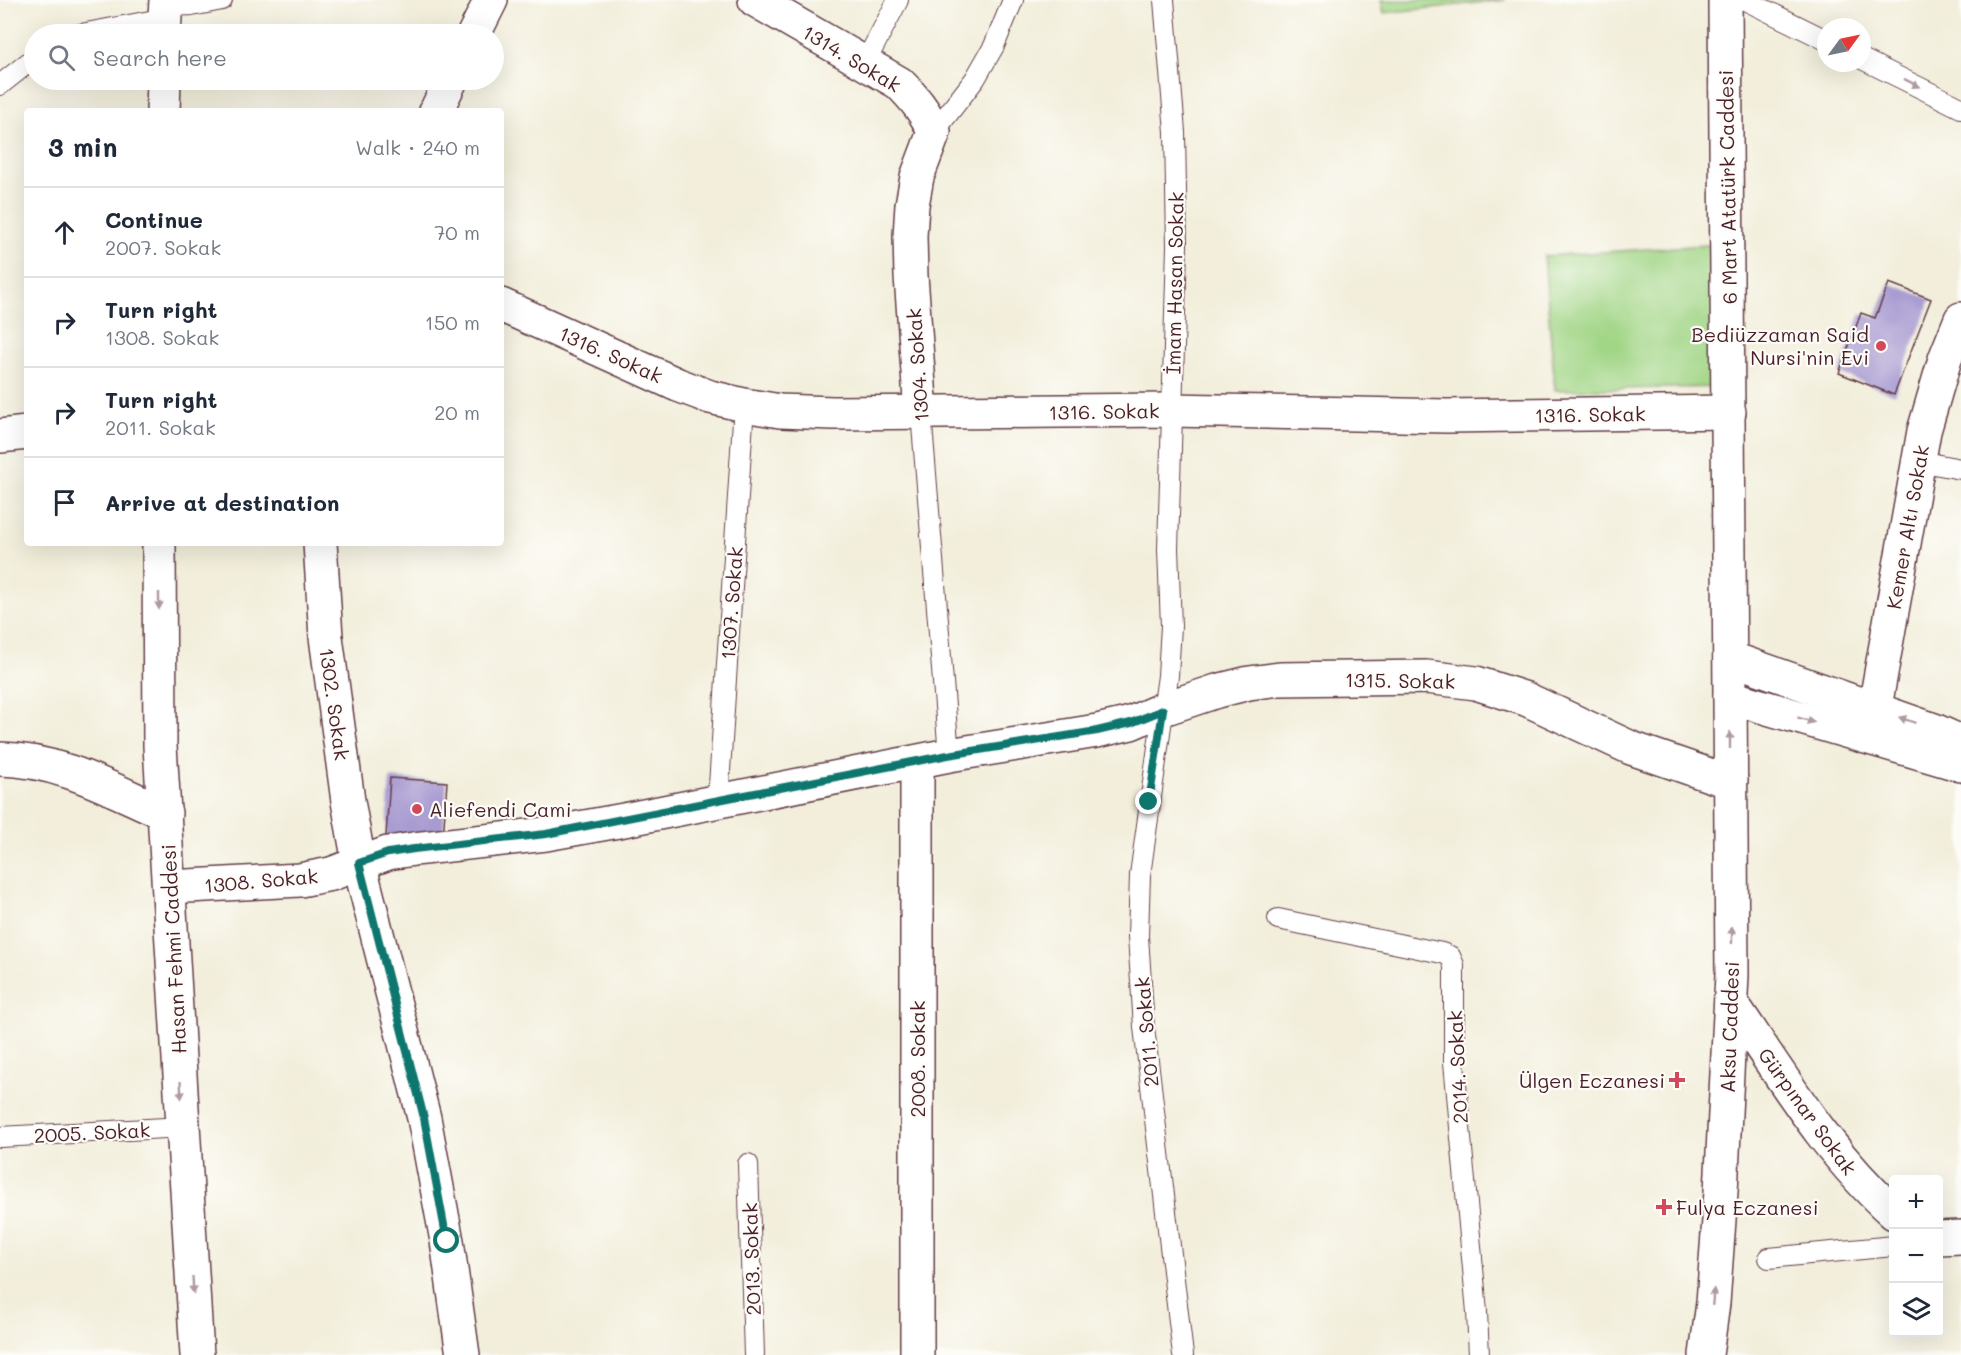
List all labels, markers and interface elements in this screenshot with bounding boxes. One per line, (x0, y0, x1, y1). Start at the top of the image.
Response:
street label: 1314. Sokak (798, 18, 906, 98)
north arrow (1817, 18, 1871, 72)
search box (24, 24, 504, 90)
icon: search (45, 41, 78, 74)
text: Search here (93, 43, 227, 72)
street label: 6 Mart Atatürk Caddesi (1712, 70, 1742, 304)
one-way arrow (1903, 79, 1920, 88)
text: 3 min (48, 130, 117, 164)
text: Walk · 240 m (355, 134, 480, 160)
street label: İmam Hasan Sokak (1159, 191, 1189, 375)
text: Continue (105, 205, 203, 234)
icon: ahead (48, 216, 81, 249)
text: 70 m (434, 219, 480, 245)
text: 2007. Sokak (105, 234, 221, 260)
text: Turn right (105, 295, 217, 324)
icon: right (48, 306, 81, 339)
street label: 1304. Sokak (900, 307, 934, 423)
text: 150 m (425, 309, 480, 335)
street label: 1316. Sokak (555, 320, 667, 388)
place label: Bediüzzaman Said Nursi'nin Evi (1691, 321, 1869, 370)
text: 1308. Sokak (105, 324, 219, 350)
marker: Bediüzzaman Said Nursi'nin Evi (1874, 339, 1888, 353)
text: Turn right (105, 385, 217, 414)
icon: right (48, 396, 81, 429)
street label: 1316. Sokak (1048, 397, 1160, 425)
text: 20 m (434, 399, 480, 425)
street label: 1316. Sokak (1534, 400, 1646, 428)
text: 2011. Sokak (105, 414, 216, 440)
street label: Kemer Altı Sokak (1880, 443, 1934, 611)
icon: arrive (48, 486, 81, 519)
text: Arrive at destination (105, 488, 340, 517)
street label: 1307. Sokak (714, 546, 748, 660)
one-way arrow (154, 592, 164, 611)
street label: 1302. Sokak (314, 646, 356, 762)
street label: 1315. Sokak (1345, 666, 1455, 694)
one-way arrow (1898, 715, 1916, 725)
one-way arrow (1797, 716, 1815, 725)
one-way arrow (1726, 730, 1735, 749)
route end (1135, 788, 1161, 814)
place label: Aliefendi Cami (429, 796, 572, 822)
marker: Aliefendi Cami (410, 802, 424, 816)
street label: Hasan Fehmi Caddesi (155, 843, 191, 1055)
street label: 1308. Sokak (203, 862, 319, 898)
one-way arrow (1727, 925, 1737, 944)
street label: Aksu Caddesi (1714, 961, 1744, 1093)
street label: 2011. Sokak (1128, 976, 1164, 1088)
street label: 2008. Sokak (904, 1000, 930, 1118)
street label: 2014. Sokak (1441, 1010, 1473, 1124)
street label: Gürpınar Sokak (1753, 1042, 1863, 1180)
place label: Ülgen Eczanesi (1519, 1067, 1665, 1093)
marker: Ülgen Eczanesi (1670, 1073, 1684, 1087)
one-way arrow (177, 1080, 186, 1099)
street label: 2005. Sokak (33, 1116, 151, 1148)
map controls (1889, 1175, 1943, 1337)
button: + (1889, 1175, 1943, 1229)
place label: Fulya Eczanesi (1676, 1194, 1819, 1220)
marker: Fulya Eczanesi (1657, 1200, 1671, 1214)
street label: 2013. Sokak (736, 1202, 766, 1316)
route start (433, 1227, 459, 1253)
button: − (1889, 1229, 1943, 1283)
one-way arrow (188, 1275, 198, 1294)
button: layers (1889, 1283, 1943, 1337)
one-way arrow (1708, 1287, 1718, 1306)

